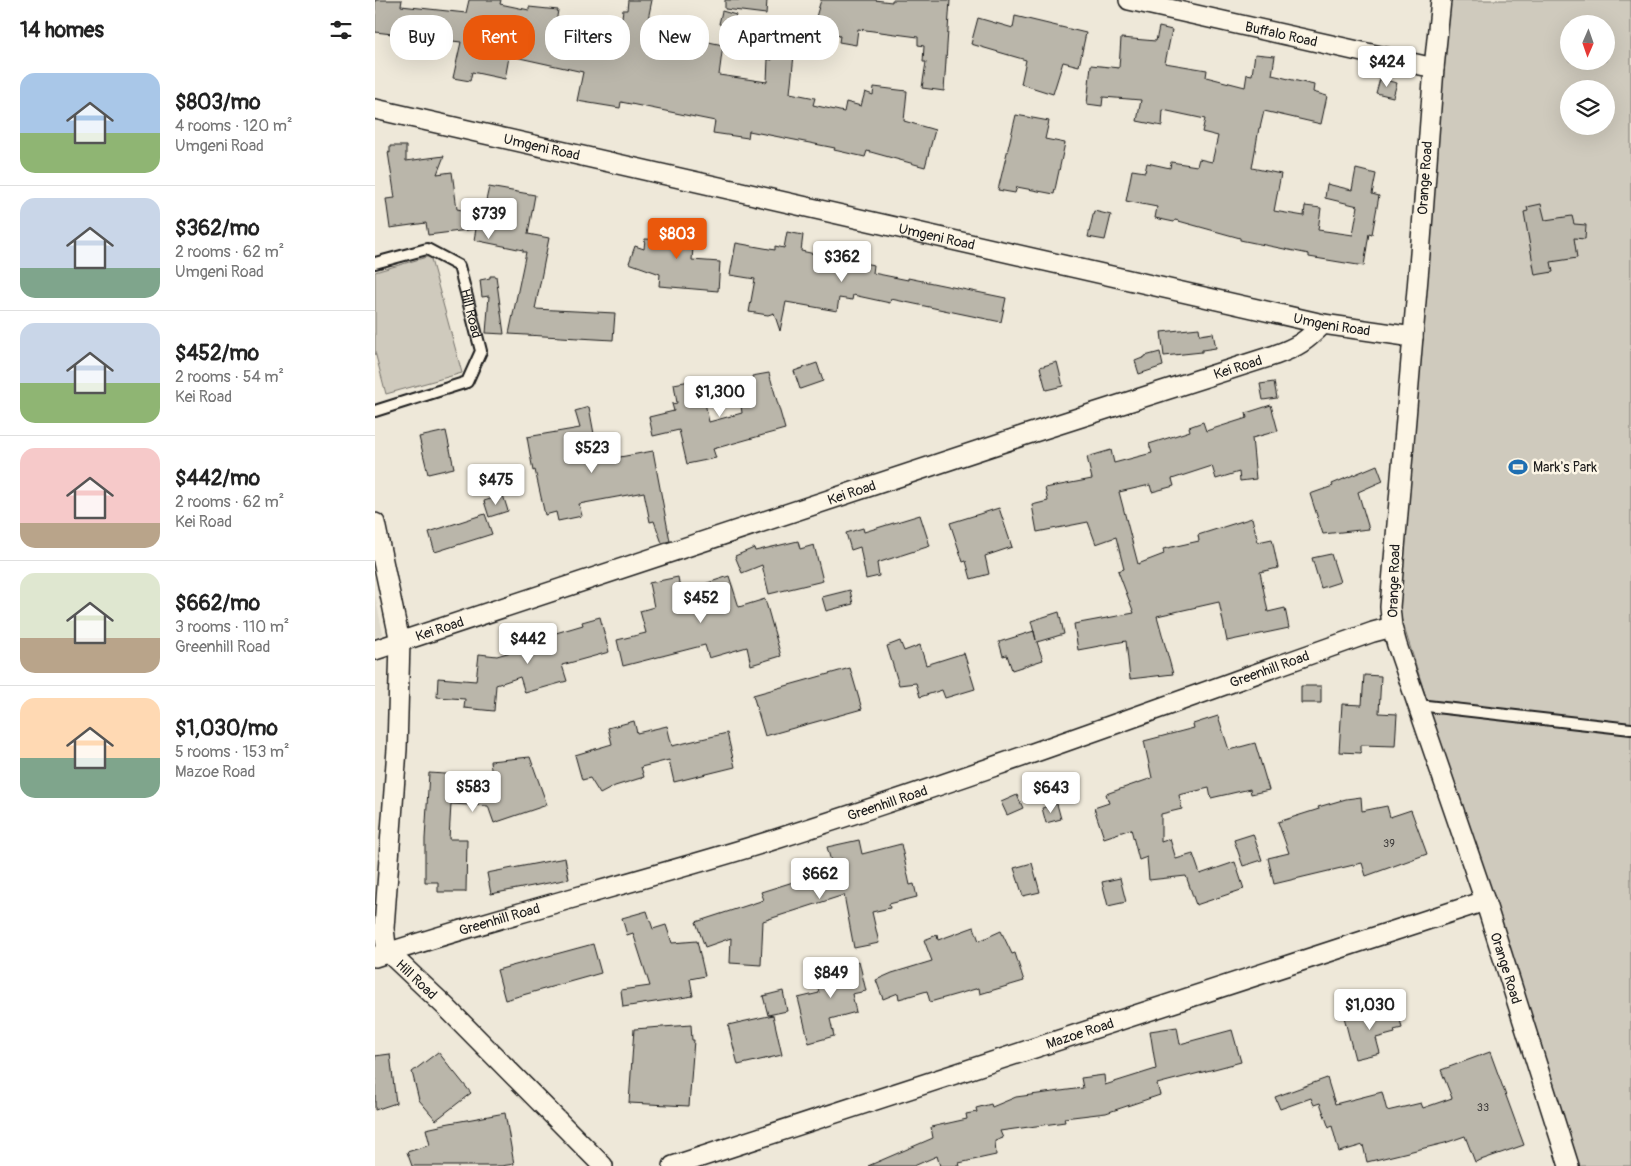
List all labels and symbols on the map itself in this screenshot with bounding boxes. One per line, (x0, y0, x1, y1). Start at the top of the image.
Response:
north arrow (1560, 15, 1615, 70)
street label: Buffalo Road (1243, 18, 1319, 50)
pin: $424 (1357, 46, 1417, 88)
street label: Umgeni Road (502, 130, 582, 164)
street label: Orange Road (1414, 140, 1436, 215)
pin: $739 (459, 198, 519, 240)
pin: $803 (647, 218, 707, 260)
street label: Umgeni Road (897, 219, 977, 253)
pin: $362 (812, 240, 872, 283)
street label: Hill Road (457, 287, 486, 340)
street label: Umgeni Road (1292, 309, 1372, 339)
street label: Kei Road (1211, 351, 1264, 383)
pin: $1,300 (679, 376, 761, 418)
pin: $523 (562, 432, 622, 474)
sports icon: Mark's Park (1507, 456, 1529, 478)
place label: Mark's Park (1533, 459, 1597, 476)
pin: $475 (466, 464, 526, 506)
street label: Kei Road (825, 476, 878, 508)
street label: Orange Road (1384, 544, 1404, 618)
pin: $452 (671, 582, 731, 624)
street label: Kei Road (413, 613, 466, 645)
pin: $442 (498, 622, 558, 665)
street label: Greenhill Road (1227, 647, 1312, 691)
pin: $583 (443, 770, 503, 813)
pin: $643 (1021, 772, 1081, 814)
street label: Greenhill Road (845, 781, 930, 824)
house number: 39 (1383, 837, 1395, 850)
pin: $662 (790, 858, 850, 900)
street label: Greenhill Road (457, 899, 542, 939)
street label: Orange Road (1487, 930, 1526, 1006)
street label: Hill Road (393, 956, 441, 1003)
pin: $849 (801, 956, 861, 999)
pin: $1,030 (1329, 988, 1411, 1031)
street label: Mazoe Road (1044, 1014, 1116, 1052)
house number: 33 (1477, 1101, 1489, 1114)

